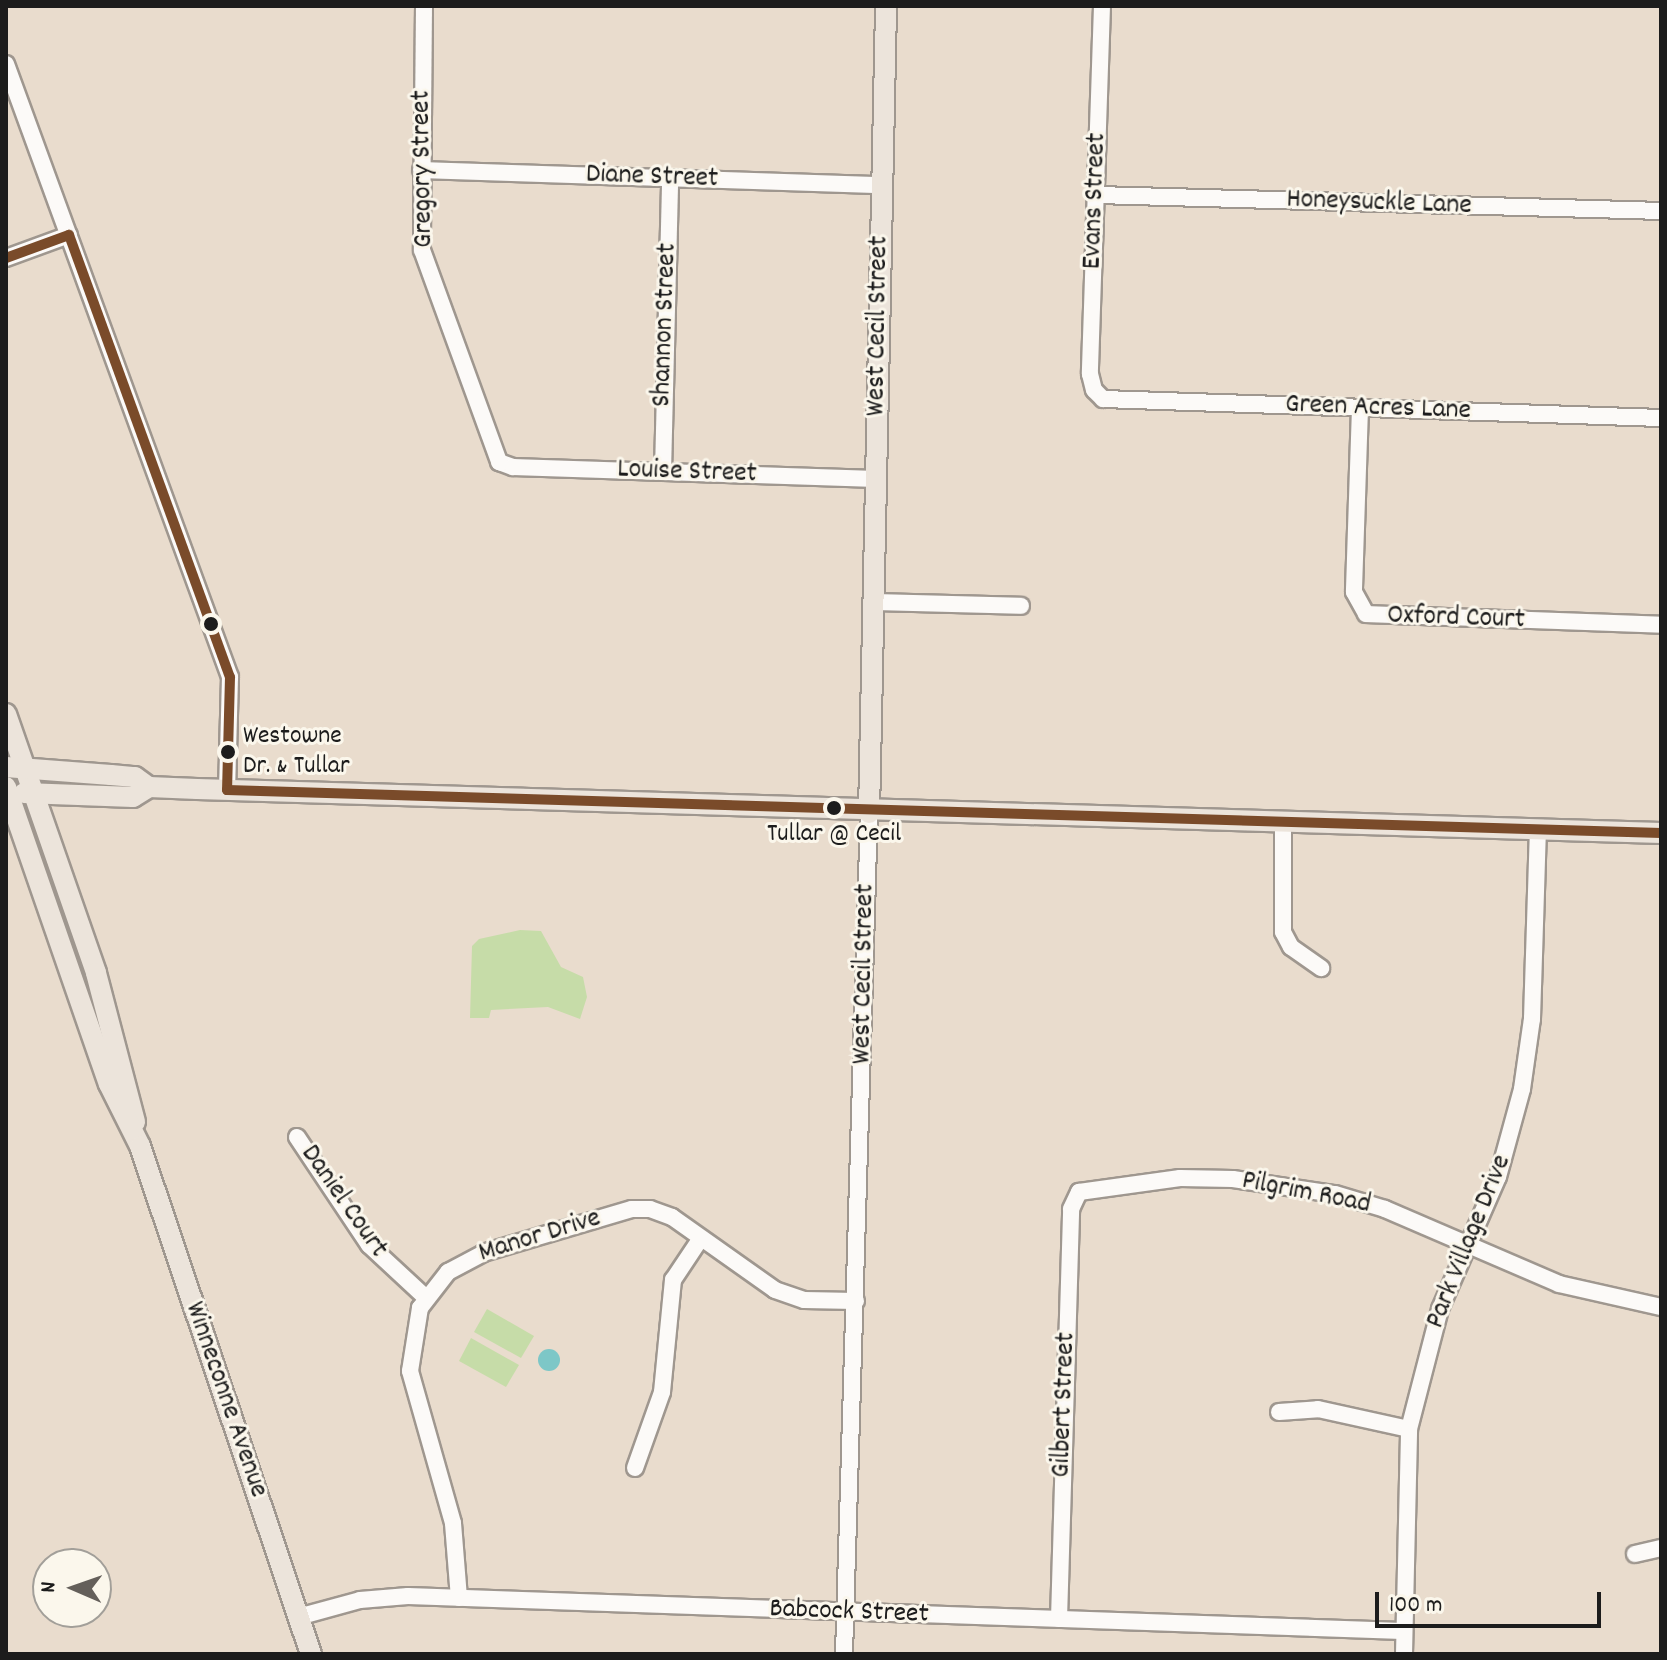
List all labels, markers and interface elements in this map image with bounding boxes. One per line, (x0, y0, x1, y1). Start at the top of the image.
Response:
street label: Gregory Street (406, 90, 442, 248)
street label: Evans Street (1077, 132, 1115, 270)
street label: Diane Street (585, 159, 719, 197)
street label: Honeysuckle Lane (1286, 184, 1472, 224)
street label: West Cecil Street (861, 235, 897, 417)
street label: Shannon Street (646, 242, 686, 408)
street label: Green Acres Lane (1285, 389, 1471, 429)
street label: Louise Street (617, 454, 757, 492)
street label: Oxford Court (1387, 600, 1525, 638)
unlabelled marker (203, 616, 219, 632)
place label: Westowne Dr. & Tullar (243, 721, 350, 782)
marker: Westowne Dr. & Tullar (220, 744, 236, 760)
marker: Tullar @ Cecil (826, 800, 842, 816)
place label: Tullar @ Cecil (767, 819, 901, 851)
street label: West Cecil Street (847, 883, 883, 1065)
street label: Daniel Court (292, 1139, 394, 1265)
street label: Park Village Drive (1420, 1150, 1520, 1334)
street label: Pilgrim Road (1239, 1165, 1373, 1223)
street label: Manor Drive (475, 1203, 605, 1271)
street label: Winneconne Avenue (176, 1298, 274, 1502)
street label: Gilbert Street (1046, 1332, 1084, 1478)
north arrow (32, 1548, 112, 1628)
scale bar (1379, 1576, 1605, 1626)
text: N (34, 1581, 65, 1593)
text: 100 m (1389, 1589, 1442, 1623)
street label: Babcock Street (769, 1593, 929, 1633)

